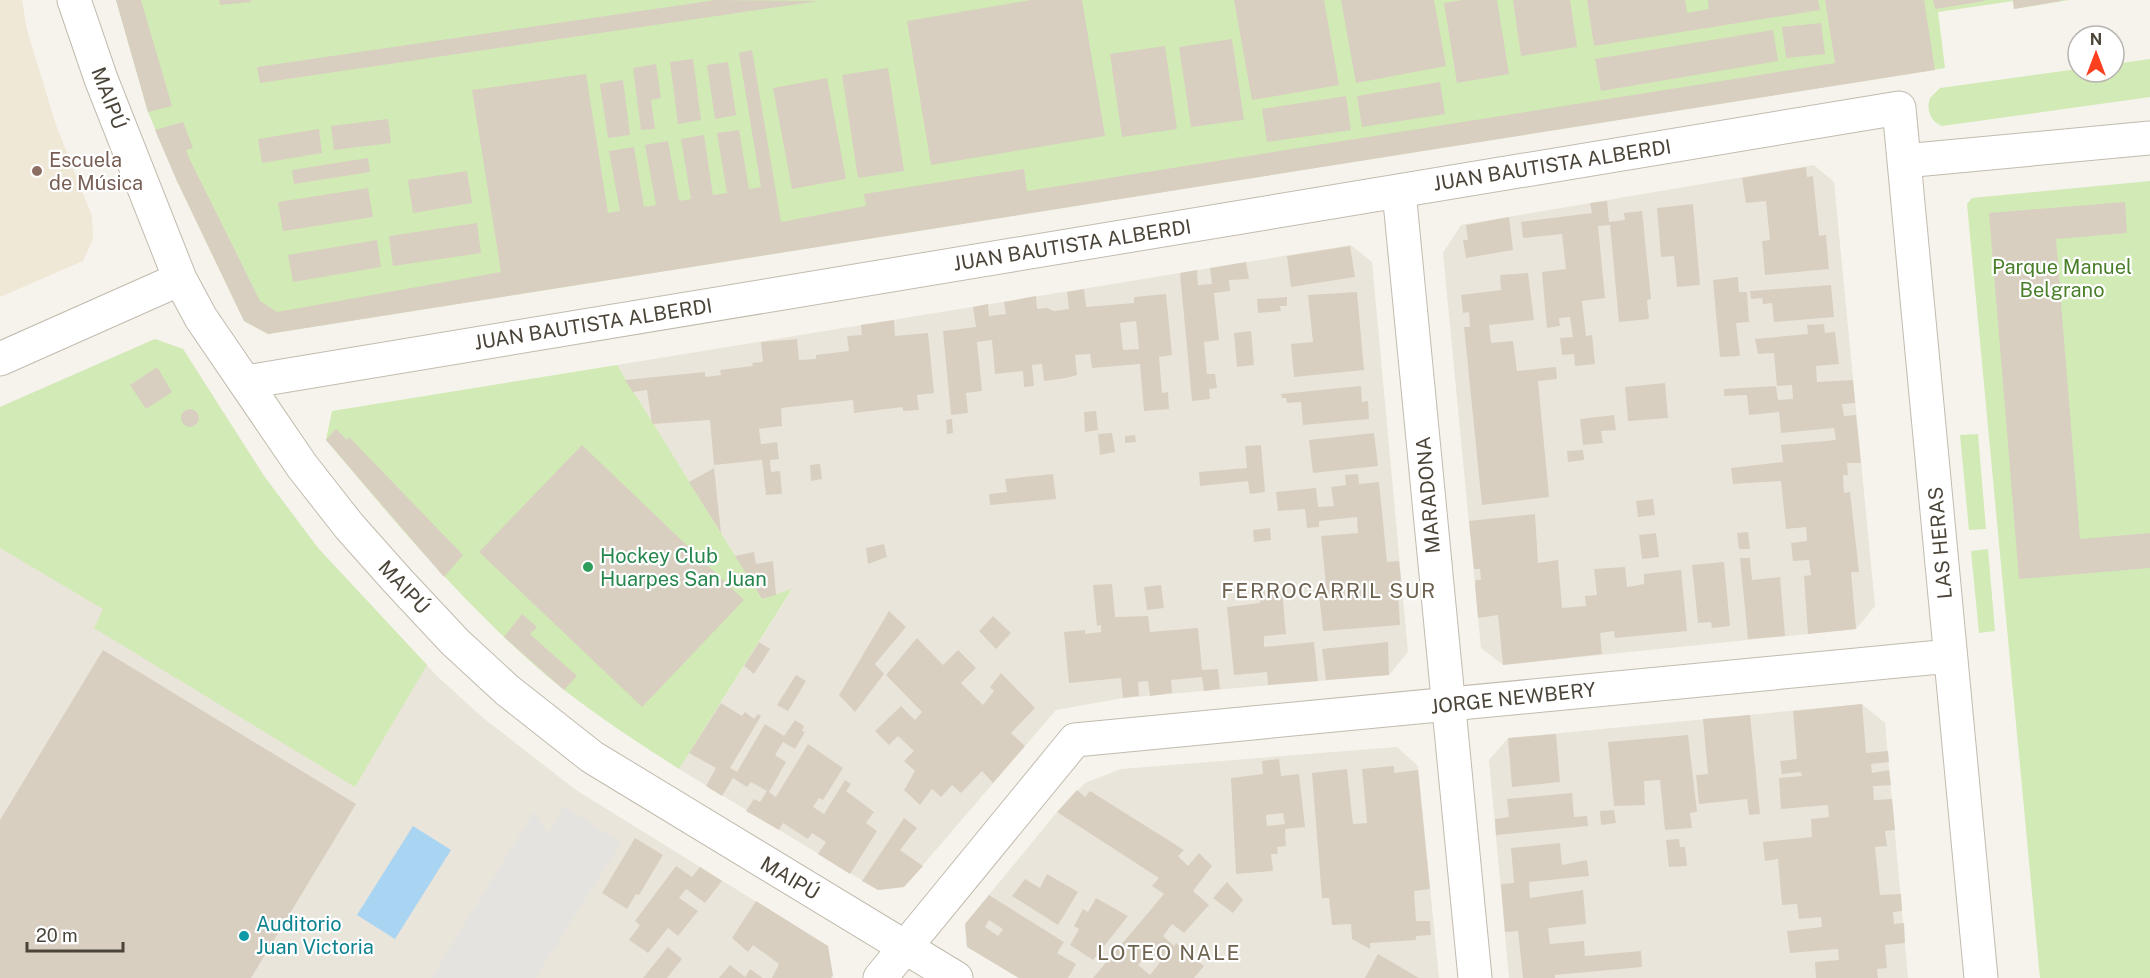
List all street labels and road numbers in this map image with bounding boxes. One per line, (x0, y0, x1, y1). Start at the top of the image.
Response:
street label: MAIPÚ (86, 63, 133, 132)
street label: JUAN BAUTISTA ALBERDI (1431, 134, 1673, 196)
street label: JUAN BAUTISTA ALBERDI (951, 214, 1193, 276)
street label: JUAN BAUTISTA ALBERDI (472, 293, 714, 355)
street label: MARADONA (1411, 435, 1445, 555)
street label: LAS HERAS (1923, 486, 1957, 600)
street label: MAIPÚ (373, 555, 435, 619)
street label: JORGE NEWBERY (1429, 677, 1597, 719)
street label: MAIPÚ (756, 850, 824, 905)

